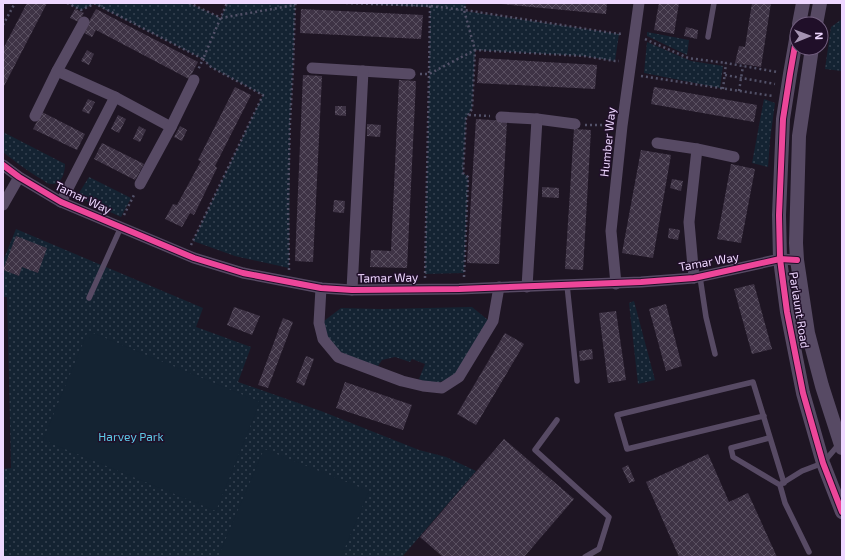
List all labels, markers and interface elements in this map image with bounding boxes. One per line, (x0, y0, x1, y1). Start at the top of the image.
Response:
north arrow (789, 16, 829, 56)
text: N (813, 32, 826, 40)
street label: Humber Way (596, 106, 618, 177)
street label: Tamar Way (53, 178, 115, 217)
street label: Tamar Way (678, 249, 741, 273)
street label: Tamar Way (357, 269, 419, 285)
street label: Parlaunt Road (787, 271, 813, 349)
park label: Harvey Park (98, 429, 164, 443)

